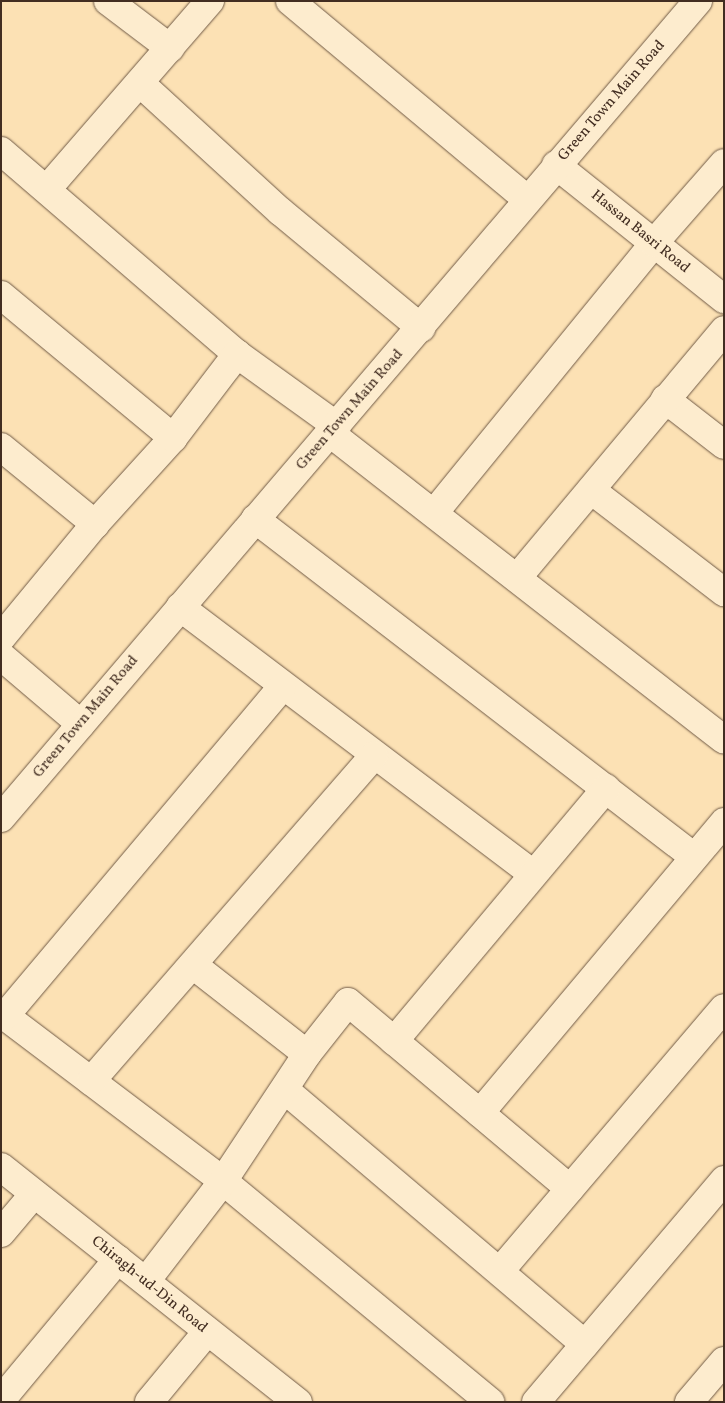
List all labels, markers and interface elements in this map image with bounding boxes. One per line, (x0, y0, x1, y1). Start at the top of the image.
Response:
street label: Green Town Main Road (555, 37, 669, 165)
street label: Hassan Basri Road (587, 187, 693, 277)
street label: Green Town Main Road (293, 346, 407, 474)
street label: Green Town Main Road (30, 652, 142, 782)
street label: Chiragh-ud-Din Road (87, 1233, 211, 1337)

